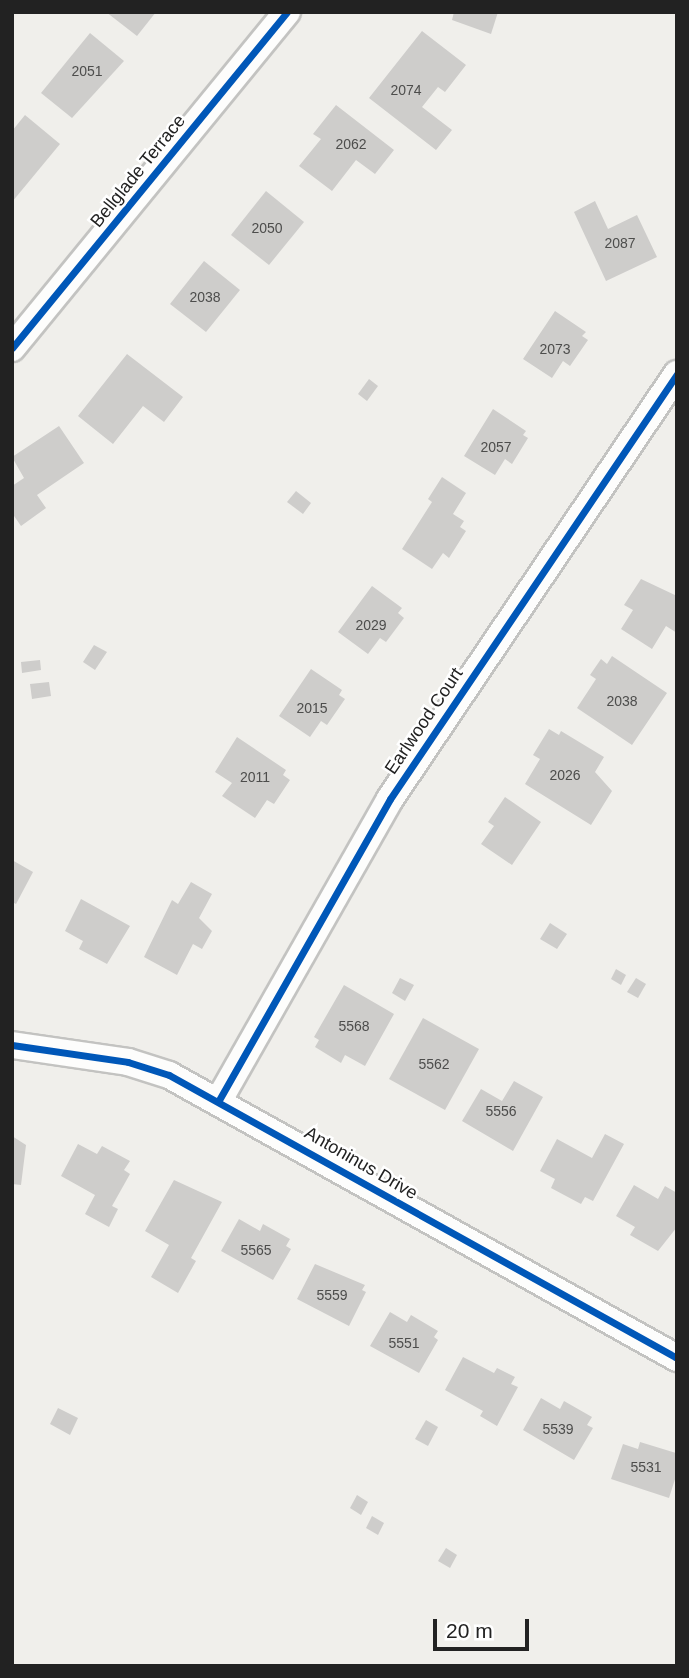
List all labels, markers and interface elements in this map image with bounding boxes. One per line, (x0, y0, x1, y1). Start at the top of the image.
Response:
house number: 2051 (71, 63, 103, 79)
house number: 2074 (390, 82, 422, 98)
street label: Bellglade Terrace (86, 110, 190, 232)
house number: 2062 (335, 136, 367, 152)
house number: 2050 (251, 220, 283, 236)
house number: 2087 (604, 235, 636, 251)
house number: 2038 (189, 289, 221, 305)
house number: 2073 (539, 341, 571, 357)
house number: 2057 (480, 439, 512, 455)
house number: 2029 (355, 617, 387, 633)
street label: Earlwood Court (380, 664, 468, 778)
house number: 2038 (606, 693, 638, 709)
house number: 2015 (296, 700, 328, 716)
house number: 2026 (549, 767, 581, 783)
house number: 2011 (240, 769, 270, 785)
house number: 5568 (338, 1018, 370, 1034)
house number: 5562 (418, 1056, 450, 1072)
house number: 5556 (485, 1103, 517, 1119)
street label: Antoninus Drive (301, 1122, 421, 1204)
house number: 5565 (240, 1242, 272, 1258)
house number: 5559 (316, 1287, 348, 1303)
house number: 5551 (388, 1335, 420, 1351)
house number: 5539 (542, 1421, 574, 1437)
house number: 5531 (630, 1459, 662, 1475)
scale bar (437, 1604, 533, 1648)
text: 20 m (446, 1619, 493, 1642)

